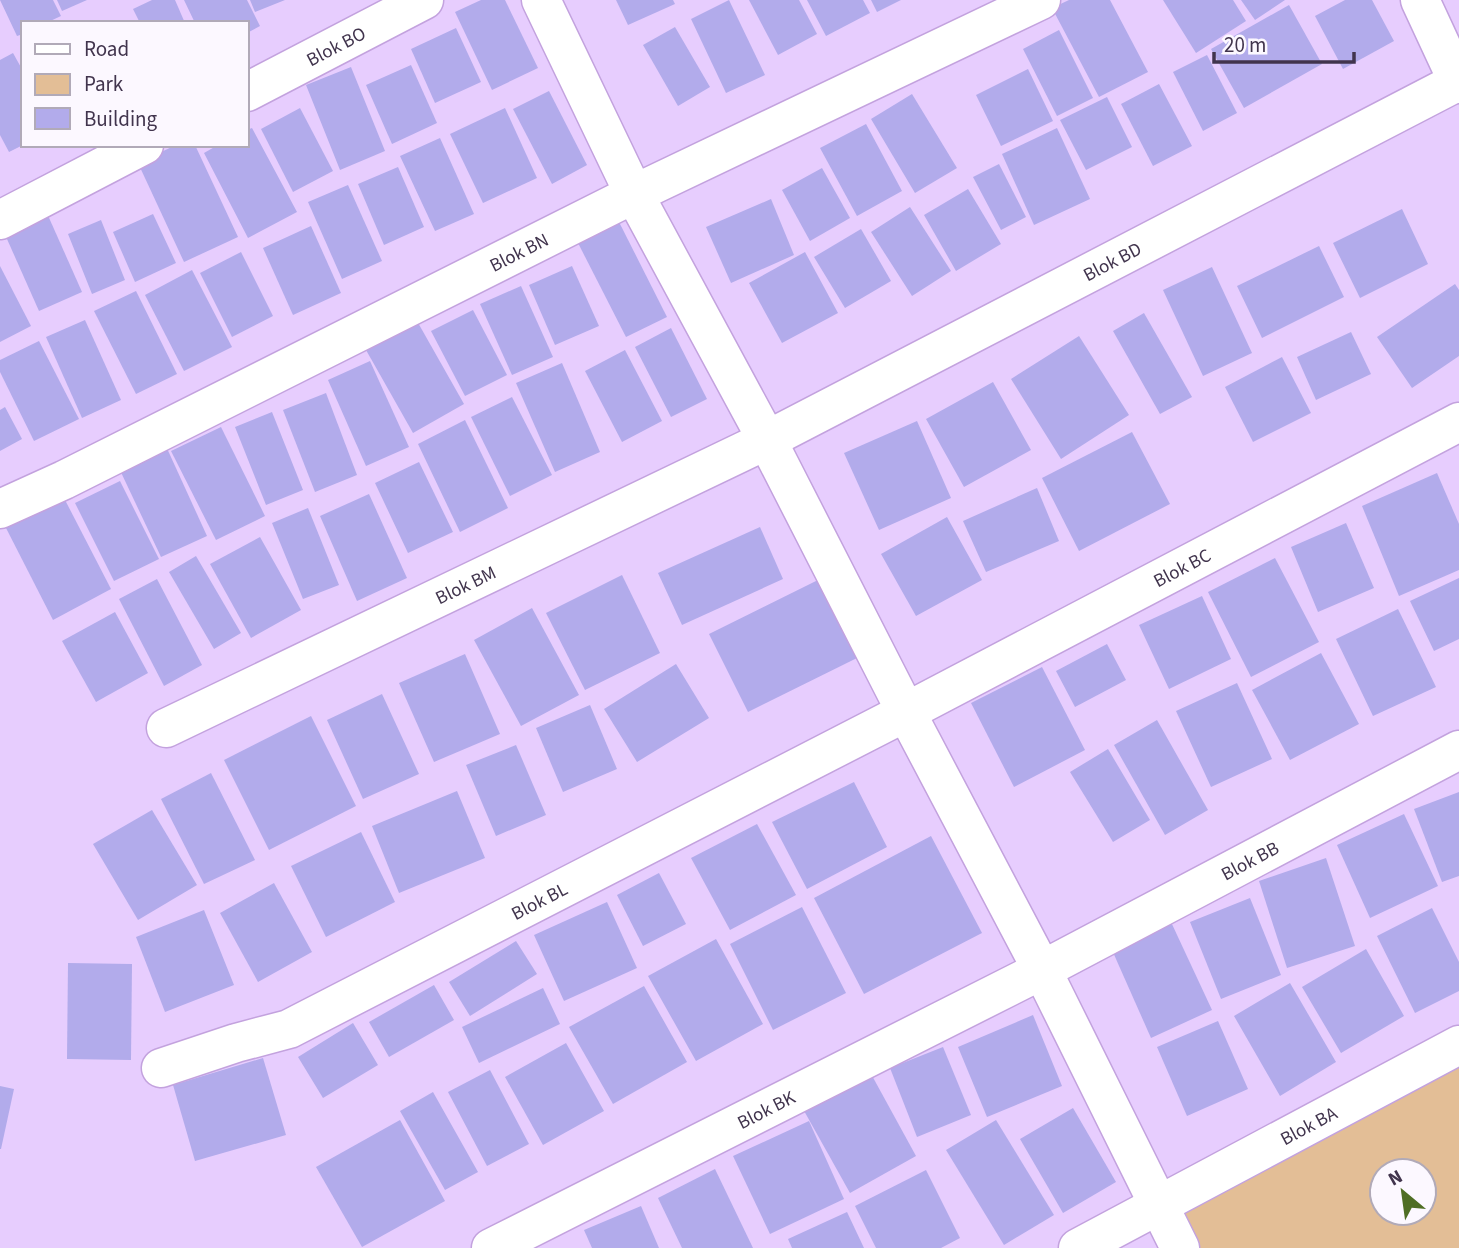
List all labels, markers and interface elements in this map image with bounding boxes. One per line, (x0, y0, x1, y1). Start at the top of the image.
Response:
legend (21, 21, 248, 147)
street label: Blok BO (302, 21, 371, 74)
scale bar (1214, 21, 1354, 65)
text: 20 m (1224, 30, 1266, 60)
text: Road (84, 34, 129, 64)
text: Park (84, 69, 124, 99)
text: Building (84, 104, 158, 134)
street label: Blok BN (485, 227, 554, 279)
street label: Blok BD (1079, 236, 1147, 289)
street label: Blok BC (1149, 542, 1216, 595)
street label: Blok BM (431, 560, 501, 612)
street label: Blok BB (1217, 835, 1284, 888)
street label: Blok BL (507, 876, 573, 928)
street label: Blok BK (733, 1085, 800, 1137)
street label: Blok BA (1276, 1100, 1343, 1153)
north arrow (1368, 1157, 1438, 1227)
text: N (1383, 1164, 1408, 1193)

